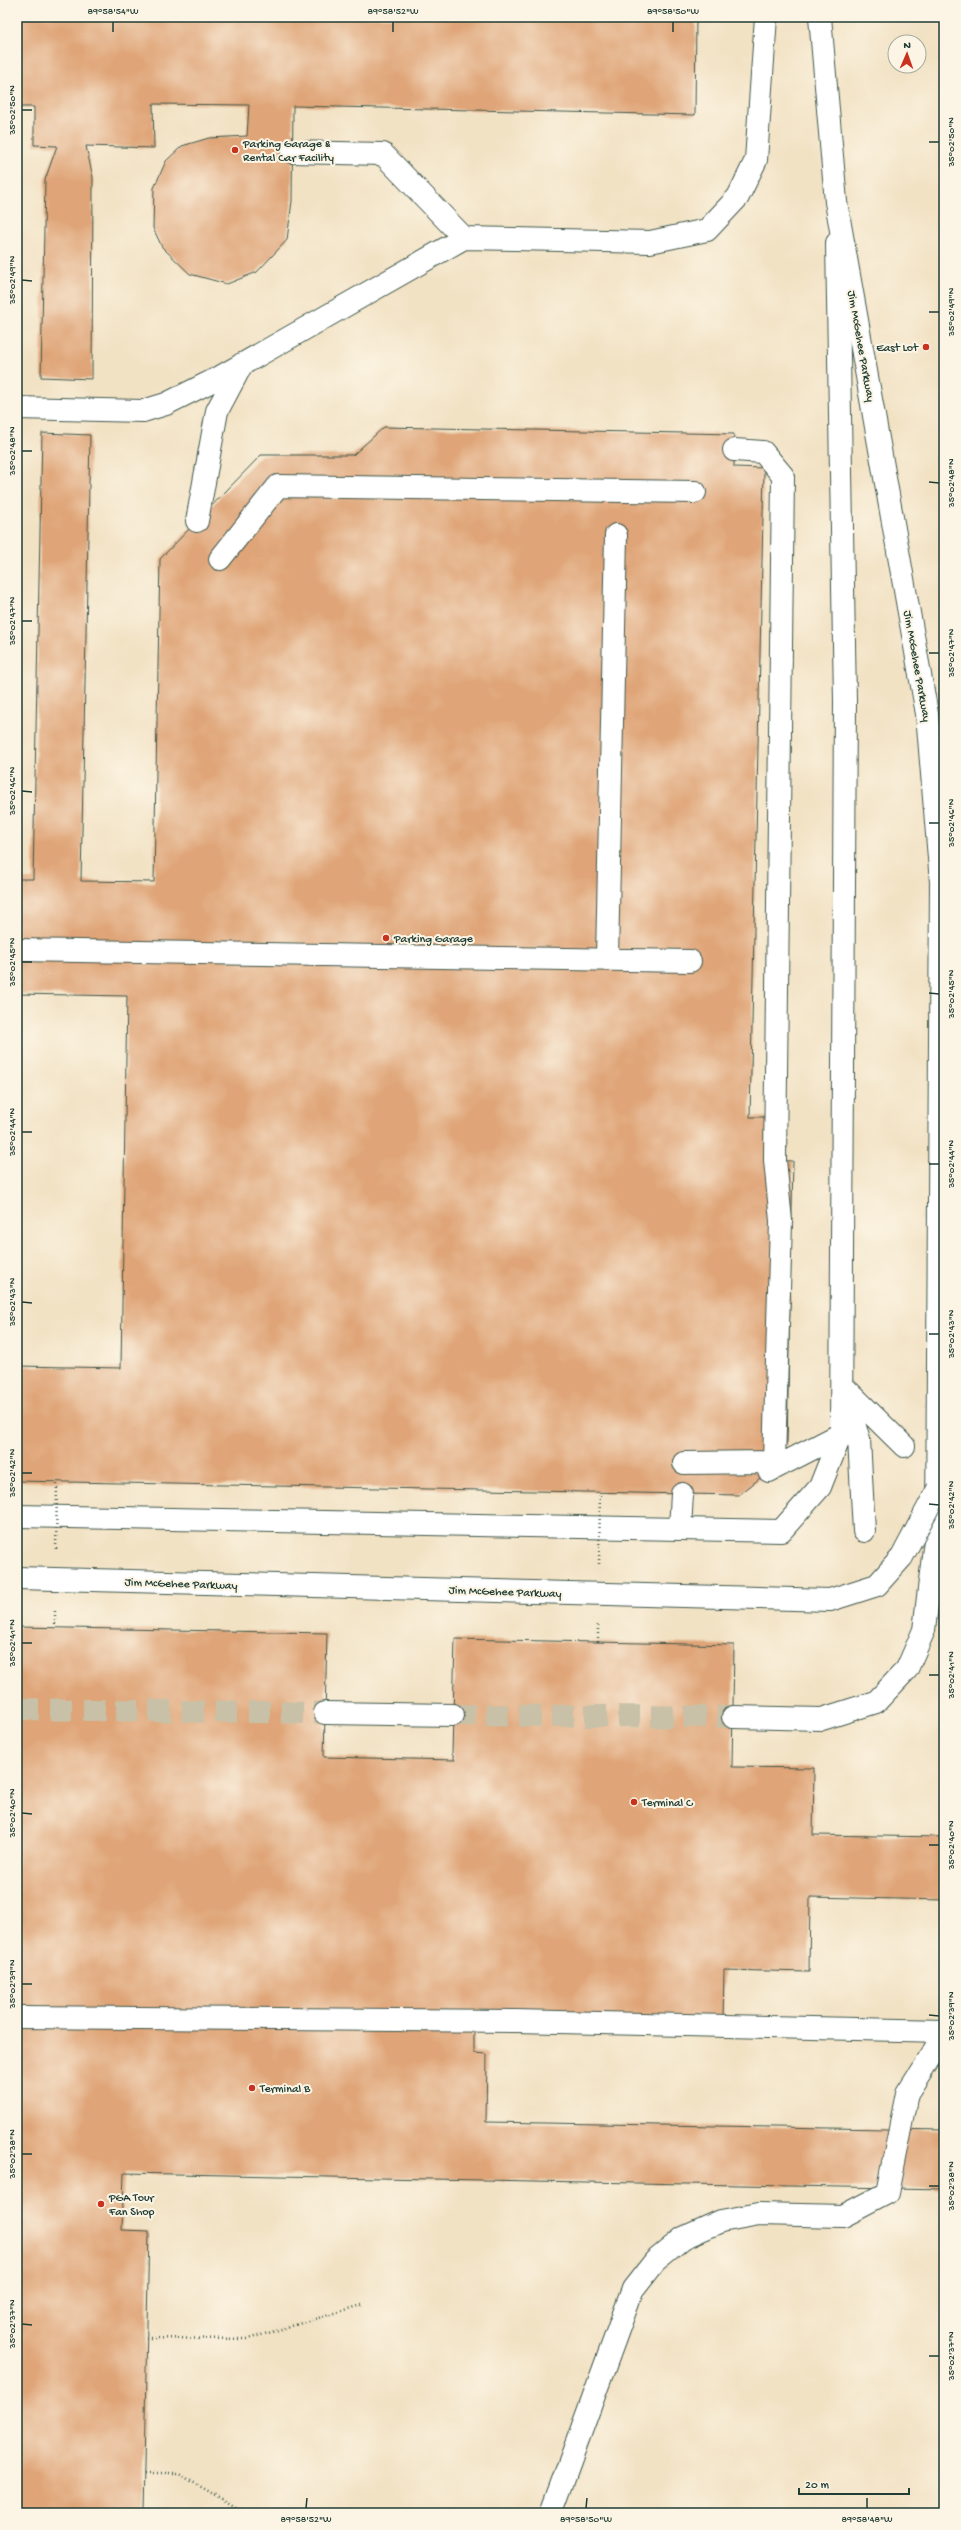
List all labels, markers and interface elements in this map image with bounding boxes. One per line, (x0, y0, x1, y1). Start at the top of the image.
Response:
text: 89°58'54"W (88, 6, 139, 18)
text: 89°58'52"W (367, 6, 419, 18)
text: 89°58'50"W (647, 6, 699, 18)
north arrow (887, 34, 927, 74)
text: N (903, 40, 911, 52)
text: 35°02'50"N (7, 85, 19, 136)
text: 35°02'50"N (946, 117, 958, 168)
place label: Parking Garage & Rental Car Facility (242, 138, 334, 166)
marker: Parking Garage & Rental Car Facility (230, 145, 240, 155)
text: 35°02'49"N (7, 255, 19, 305)
text: 35°02'49"N (946, 287, 958, 337)
street label: Jim McGehee Parkway (843, 290, 877, 403)
place label: East Lot (876, 342, 919, 356)
marker: East Lot (921, 342, 931, 352)
text: 35°02'48"N (7, 426, 19, 476)
text: 35°02'48"N (946, 458, 958, 508)
text: 35°02'47"N (7, 596, 19, 646)
street label: Jim McGehee Parkway (899, 610, 933, 723)
text: 35°02'47"N (946, 628, 958, 678)
text: 35°02'46"N (7, 766, 19, 816)
text: 35°02'46"N (946, 798, 958, 848)
marker: Parking Garage (381, 933, 391, 943)
place label: Parking Garage (393, 933, 474, 947)
text: 35°02'45"N (7, 937, 19, 987)
text: 35°02'45"N (946, 969, 958, 1019)
text: 35°02'44"N (7, 1107, 19, 1157)
text: 35°02'44"N (946, 1139, 958, 1189)
text: 35°02'43"N (7, 1277, 19, 1327)
text: 35°02'43"N (946, 1309, 958, 1359)
text: 35°02'42"N (7, 1448, 19, 1498)
text: 35°02'42"N (946, 1480, 958, 1530)
street label: Jim McGehee Parkway (124, 1576, 238, 1594)
street label: Jim McGehee Parkway (448, 1584, 562, 1602)
text: 35°02'41"N (7, 1619, 19, 1668)
text: 35°02'41"N (946, 1651, 958, 1700)
text: 35°02'40"N (7, 1788, 19, 1839)
marker: Terminal C (629, 1797, 639, 1807)
place label: Terminal C (641, 1797, 694, 1811)
text: 35°02'40"N (946, 1820, 958, 1871)
text: 35°02'39"N (7, 1959, 19, 2009)
text: 35°02'39"N (946, 1991, 958, 2041)
marker: Terminal B (247, 2083, 257, 2093)
place label: Terminal B (259, 2083, 311, 2097)
text: 35°02'38"N (7, 2129, 19, 2180)
text: 35°02'38"N (946, 2161, 958, 2212)
place label: PGA Tour Fan Shop (108, 2192, 156, 2220)
marker: PGA Tour Fan Shop (96, 2199, 106, 2209)
text: 35°02'37"N (7, 2299, 19, 2350)
text: 35°02'37"N (946, 2331, 958, 2382)
scale bar (799, 2470, 909, 2496)
text: 20 m (805, 2479, 830, 2493)
text: 89°58'52"W (280, 2514, 332, 2526)
text: 89°58'50"W (560, 2514, 612, 2526)
text: 89°58'48"W (841, 2514, 893, 2526)

